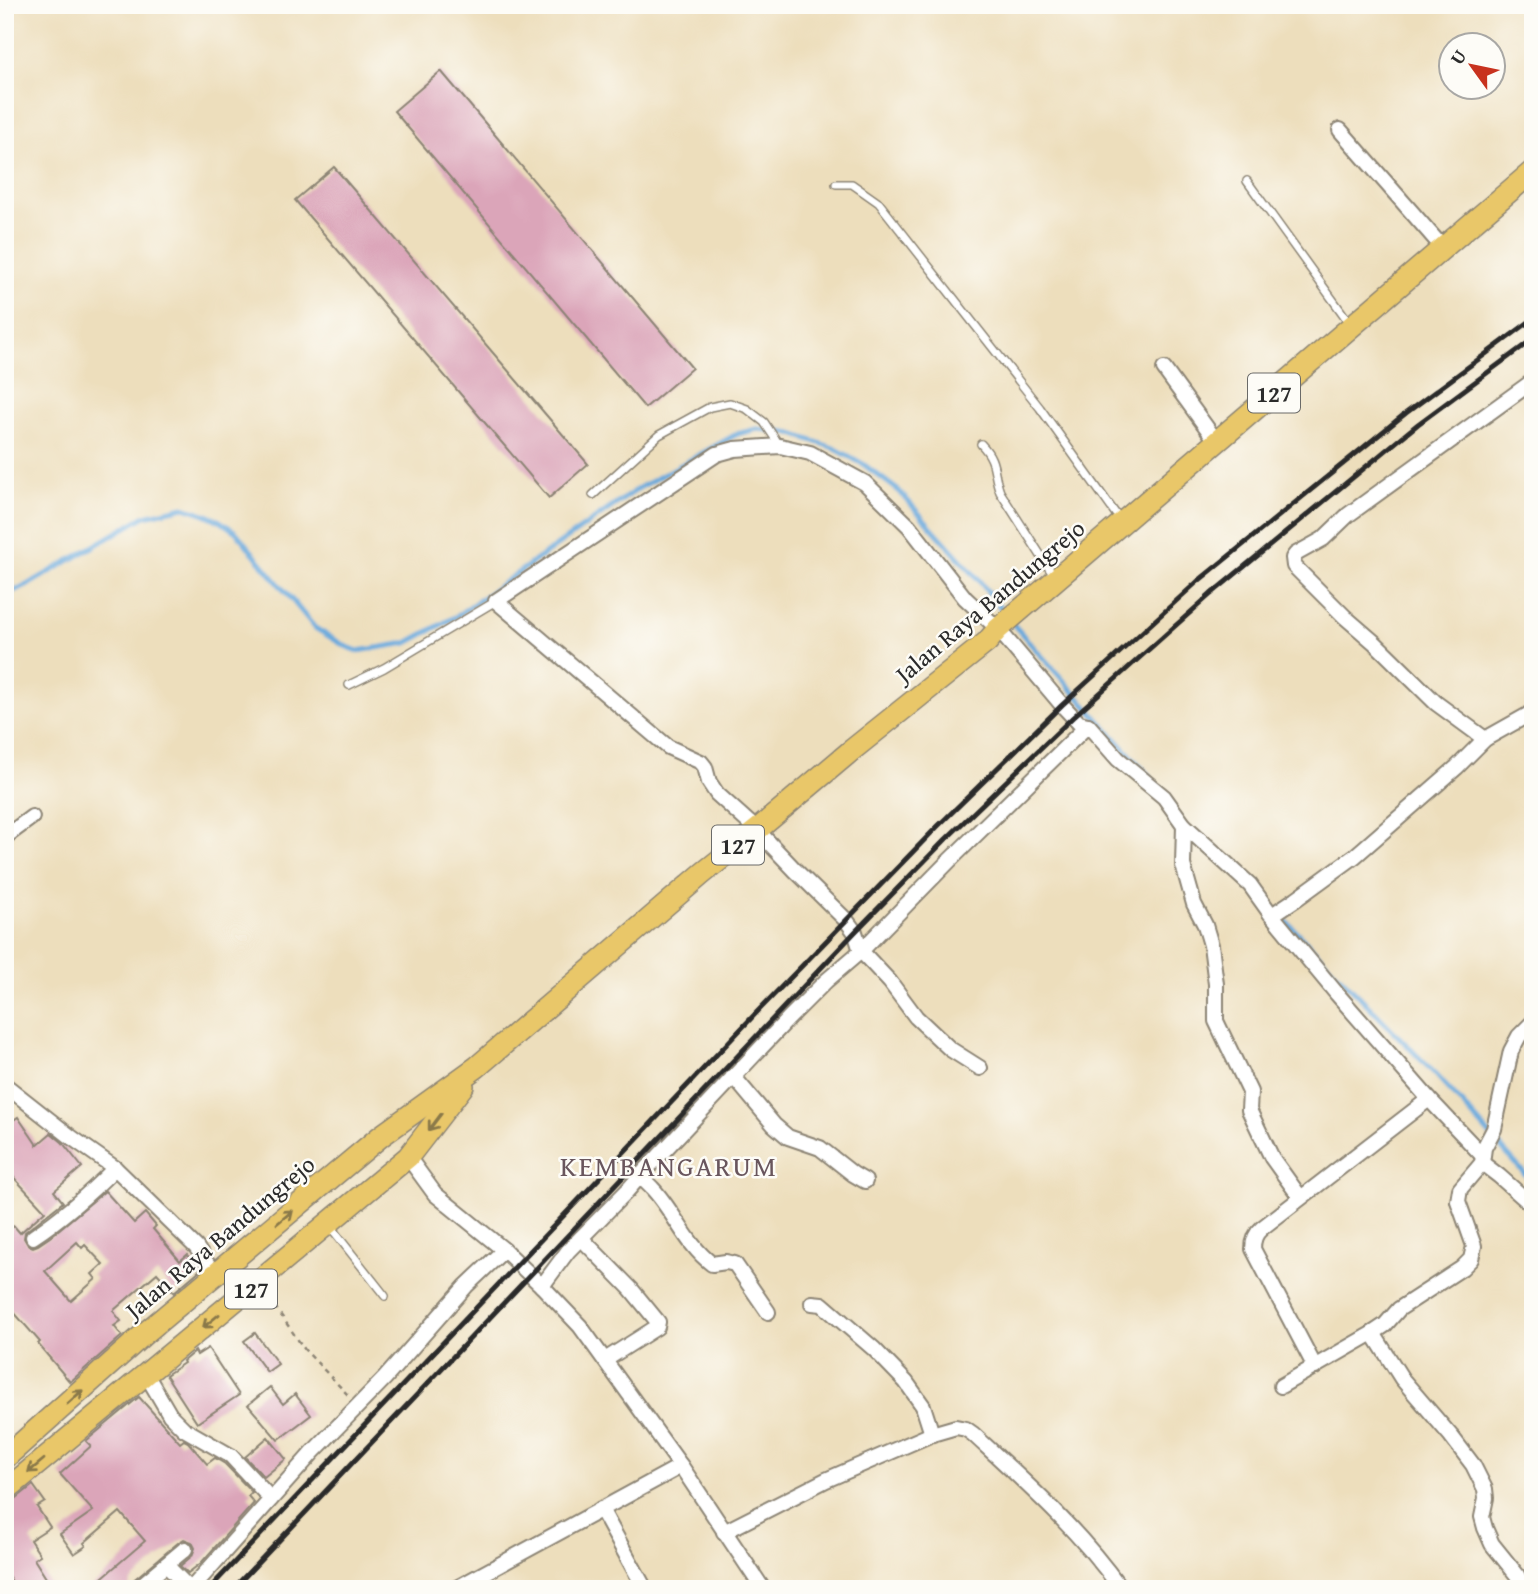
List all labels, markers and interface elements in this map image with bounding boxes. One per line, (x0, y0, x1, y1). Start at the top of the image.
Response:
north arrow (1436, 32, 1506, 102)
text: U (1443, 44, 1473, 70)
road number: 127 (1248, 374, 1300, 412)
street label: Jalan Raya Bandungrejo (885, 511, 1093, 693)
road number: 127 (712, 825, 764, 864)
one-way arrow (428, 1112, 443, 1130)
district label: KEMBANGARUM (560, 1145, 778, 1186)
street label: Jalan Raya Bandungrejo (115, 1147, 323, 1329)
one-way arrow (275, 1209, 293, 1224)
road number: 127 (225, 1270, 277, 1308)
one-way arrow (202, 1313, 220, 1329)
one-way arrow (66, 1388, 83, 1405)
one-way arrow (27, 1458, 45, 1473)

